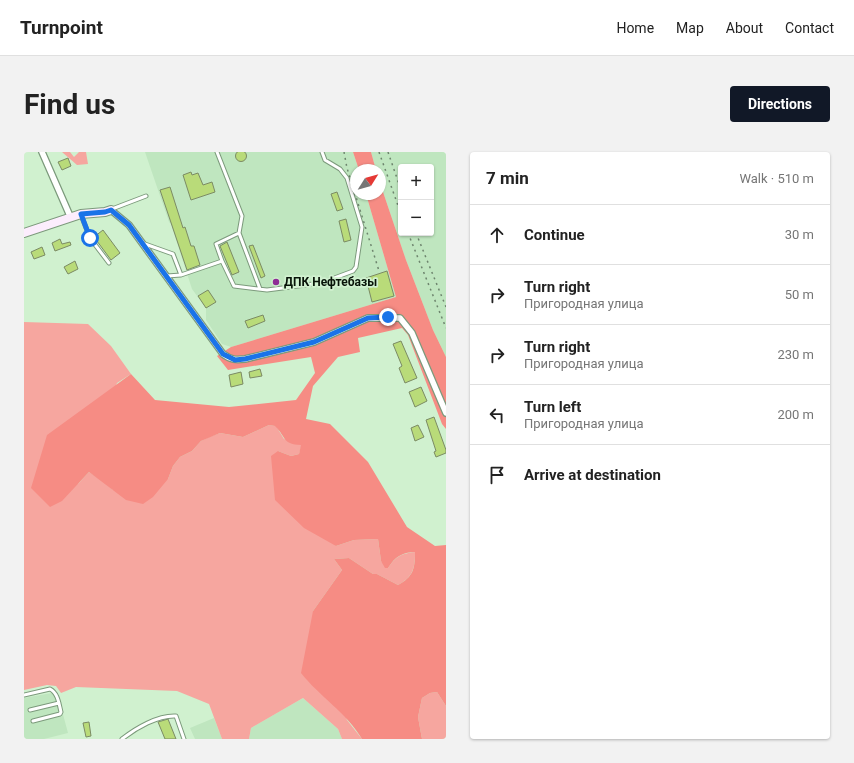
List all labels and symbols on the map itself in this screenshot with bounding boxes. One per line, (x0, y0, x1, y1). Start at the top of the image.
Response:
north arrow (350, 164, 386, 200)
route start (81, 229, 99, 247)
place label: ДПК Нефтебазы (284, 275, 377, 289)
marker: ДПК Нефтебазы (271, 277, 281, 287)
route end (379, 308, 397, 326)

